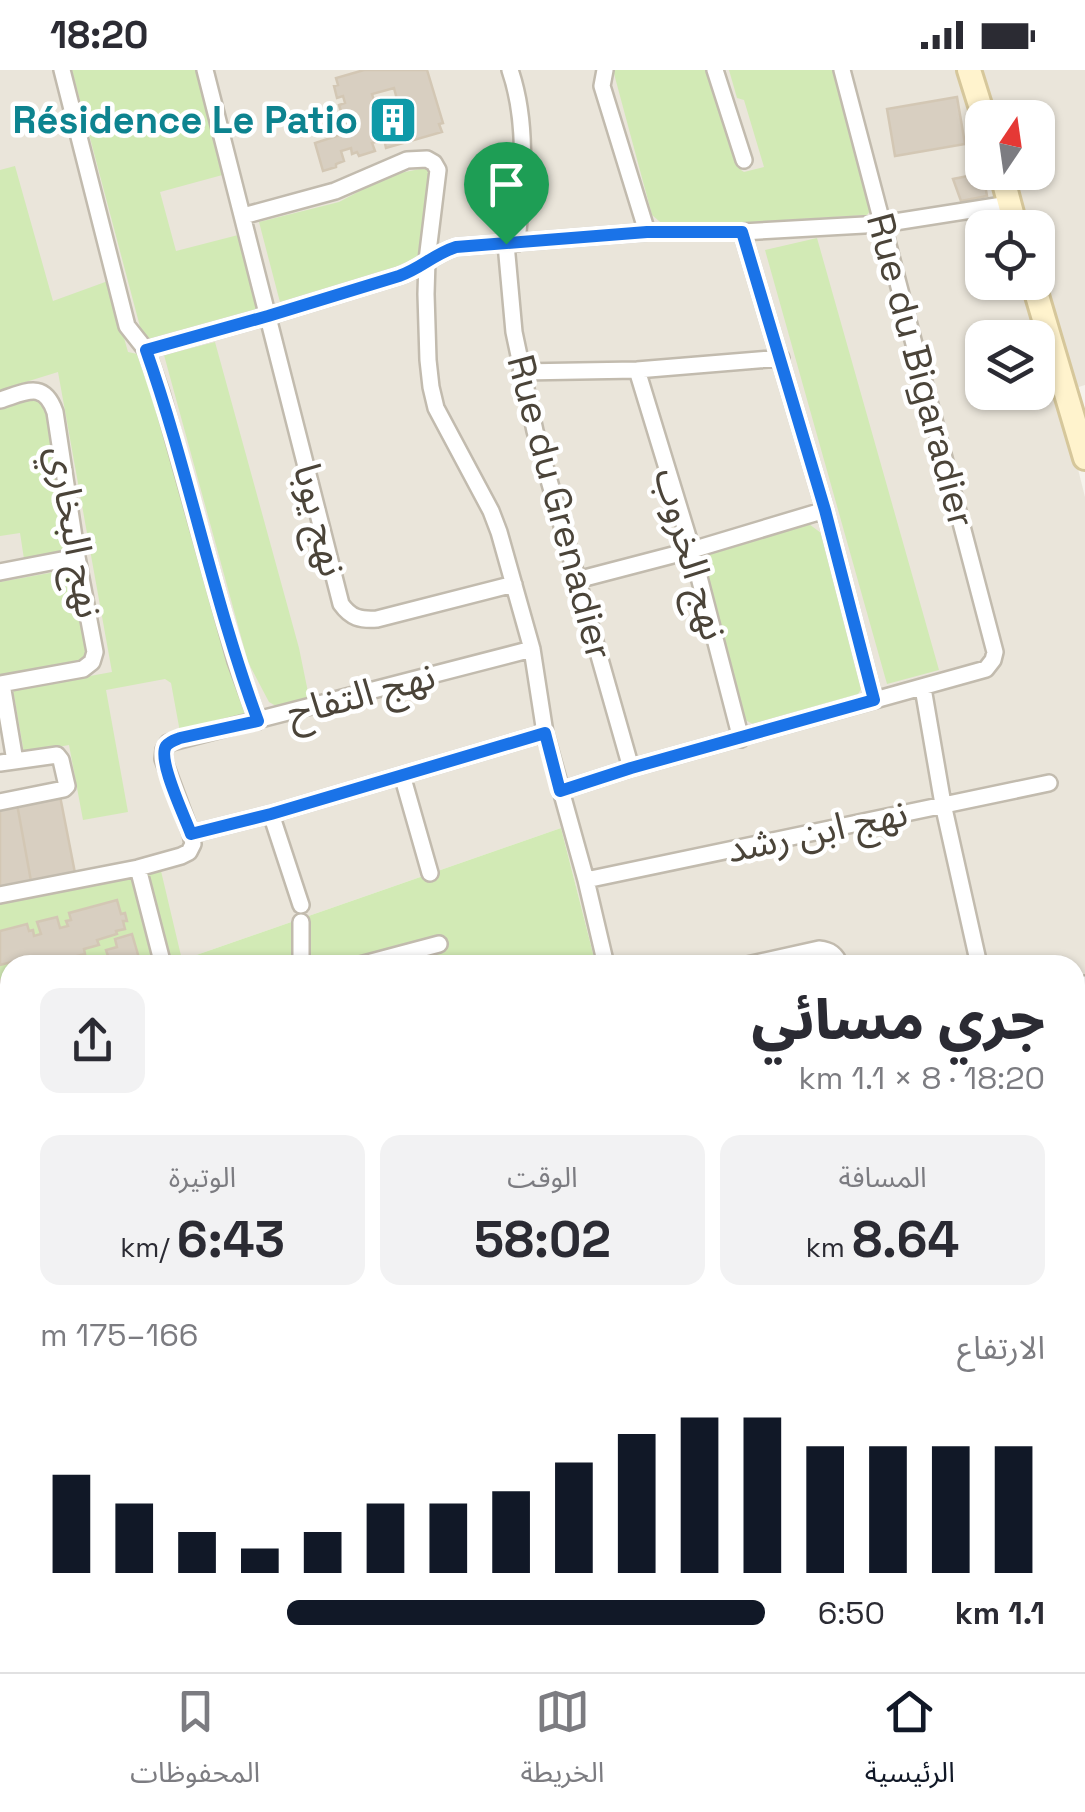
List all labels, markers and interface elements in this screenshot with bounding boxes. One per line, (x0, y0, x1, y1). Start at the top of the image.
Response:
text: 18:20 (50, 11, 149, 59)
building icon: Résidence Le Patio (367, 94, 419, 146)
place label: Résidence Le Patio (13, 96, 358, 144)
north arrow (965, 100, 1055, 190)
map controls (965, 100, 1055, 410)
pin (464, 142, 549, 245)
icon: arrive (479, 157, 534, 212)
street label: Rue du Bigaradier (856, 208, 986, 532)
button: locate (965, 210, 1055, 300)
button: layers (965, 320, 1055, 410)
street label: Rue du Grenadier (496, 349, 624, 665)
street label: نهج البخاري (32, 442, 114, 623)
street label: نهج يوبا (279, 459, 357, 582)
street label: نهج الخروب (640, 462, 738, 647)
street label: نهج التفاح (282, 651, 441, 741)
street label: نهج ابن رشد (722, 788, 913, 877)
text: جري مسائي (751, 985, 1045, 1055)
button: share (40, 988, 145, 1093)
text: 18:20 · 8 × 1.1 km (799, 1058, 1045, 1098)
text: الوتيرة (169, 1159, 236, 1195)
text: الوقت (507, 1159, 578, 1195)
text: المسافة (838, 1159, 927, 1195)
text: 6:43 (177, 1208, 285, 1272)
text: 58:02 (474, 1208, 611, 1272)
text: 8.64 (852, 1208, 959, 1272)
text: /km (120, 1229, 177, 1265)
text: km (806, 1229, 852, 1265)
text: 166–175 m (40, 1315, 198, 1355)
text: الارتفاع (957, 1328, 1045, 1368)
text: 6:50 (818, 1593, 885, 1633)
text: 1.1 km (955, 1593, 1045, 1633)
tab: المحفوظات (130, 1684, 260, 1803)
tab: الخريطة (521, 1684, 604, 1803)
tab: الرئيسية (865, 1684, 955, 1803)

